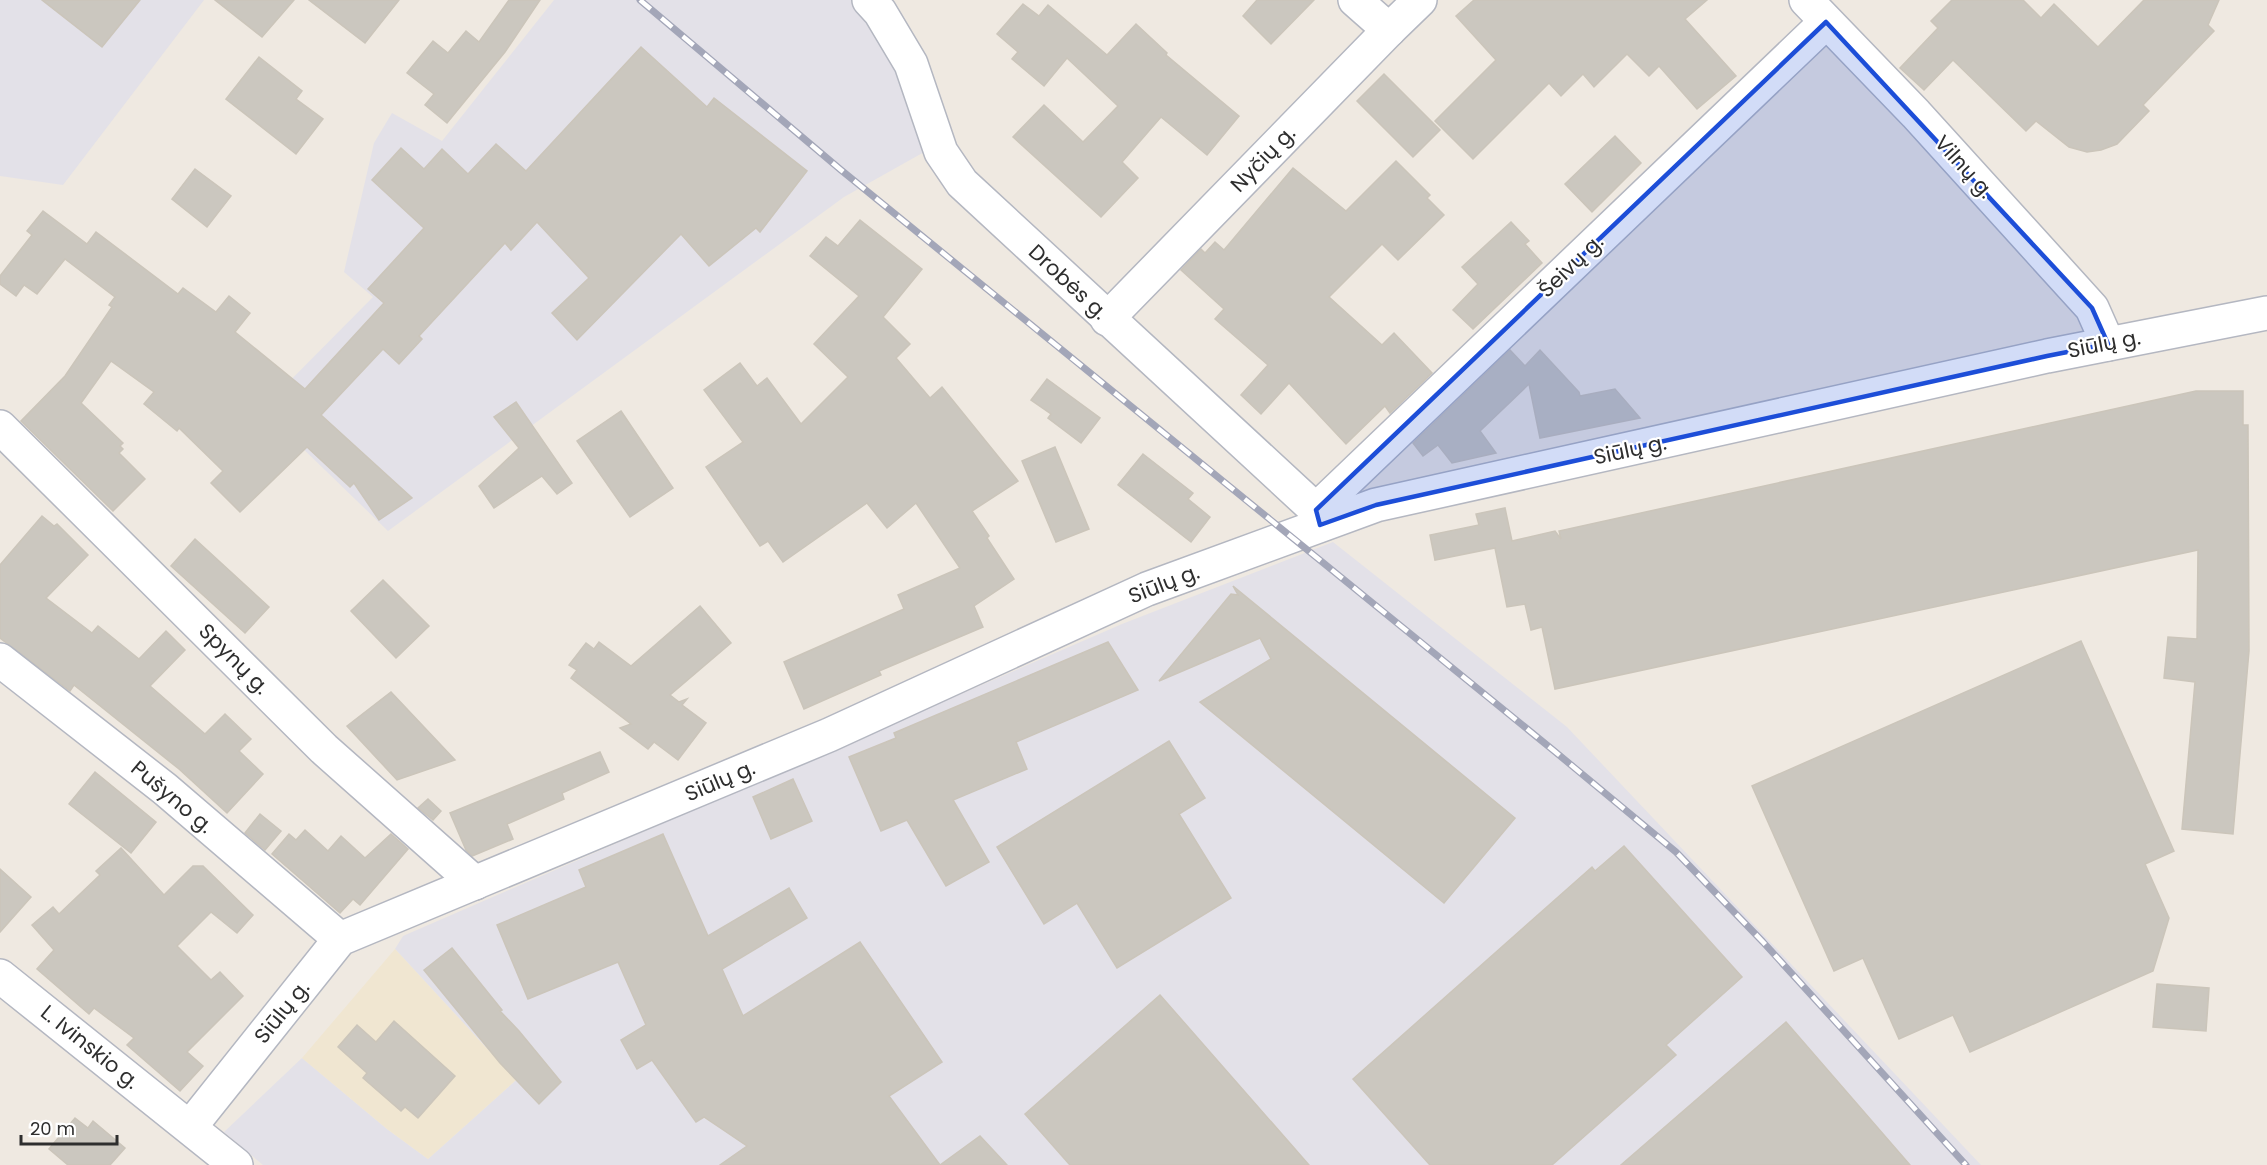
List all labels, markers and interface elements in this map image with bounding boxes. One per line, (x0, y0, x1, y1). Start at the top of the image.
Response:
street label: Nyčių g. (1224, 119, 1302, 198)
street label: Vilnų g. (1928, 129, 2000, 204)
street label: Šeivų g. (1532, 227, 1609, 304)
street label: Drobės g. (1022, 237, 1114, 326)
street label: Siūlų g. (2065, 322, 2143, 365)
street label: Siūlų g. (1591, 428, 1669, 471)
street label: Siūlų g. (1124, 557, 1203, 610)
street label: Spynų g. (192, 617, 276, 701)
street label: Siūlų g. (680, 753, 759, 808)
street label: Pušyno g. (125, 754, 220, 840)
street label: Siūlų g. (247, 974, 316, 1049)
street label: L. Ivinskio g. (35, 998, 146, 1095)
scale bar (21, 1108, 117, 1146)
text: 20 m (30, 1116, 75, 1141)

